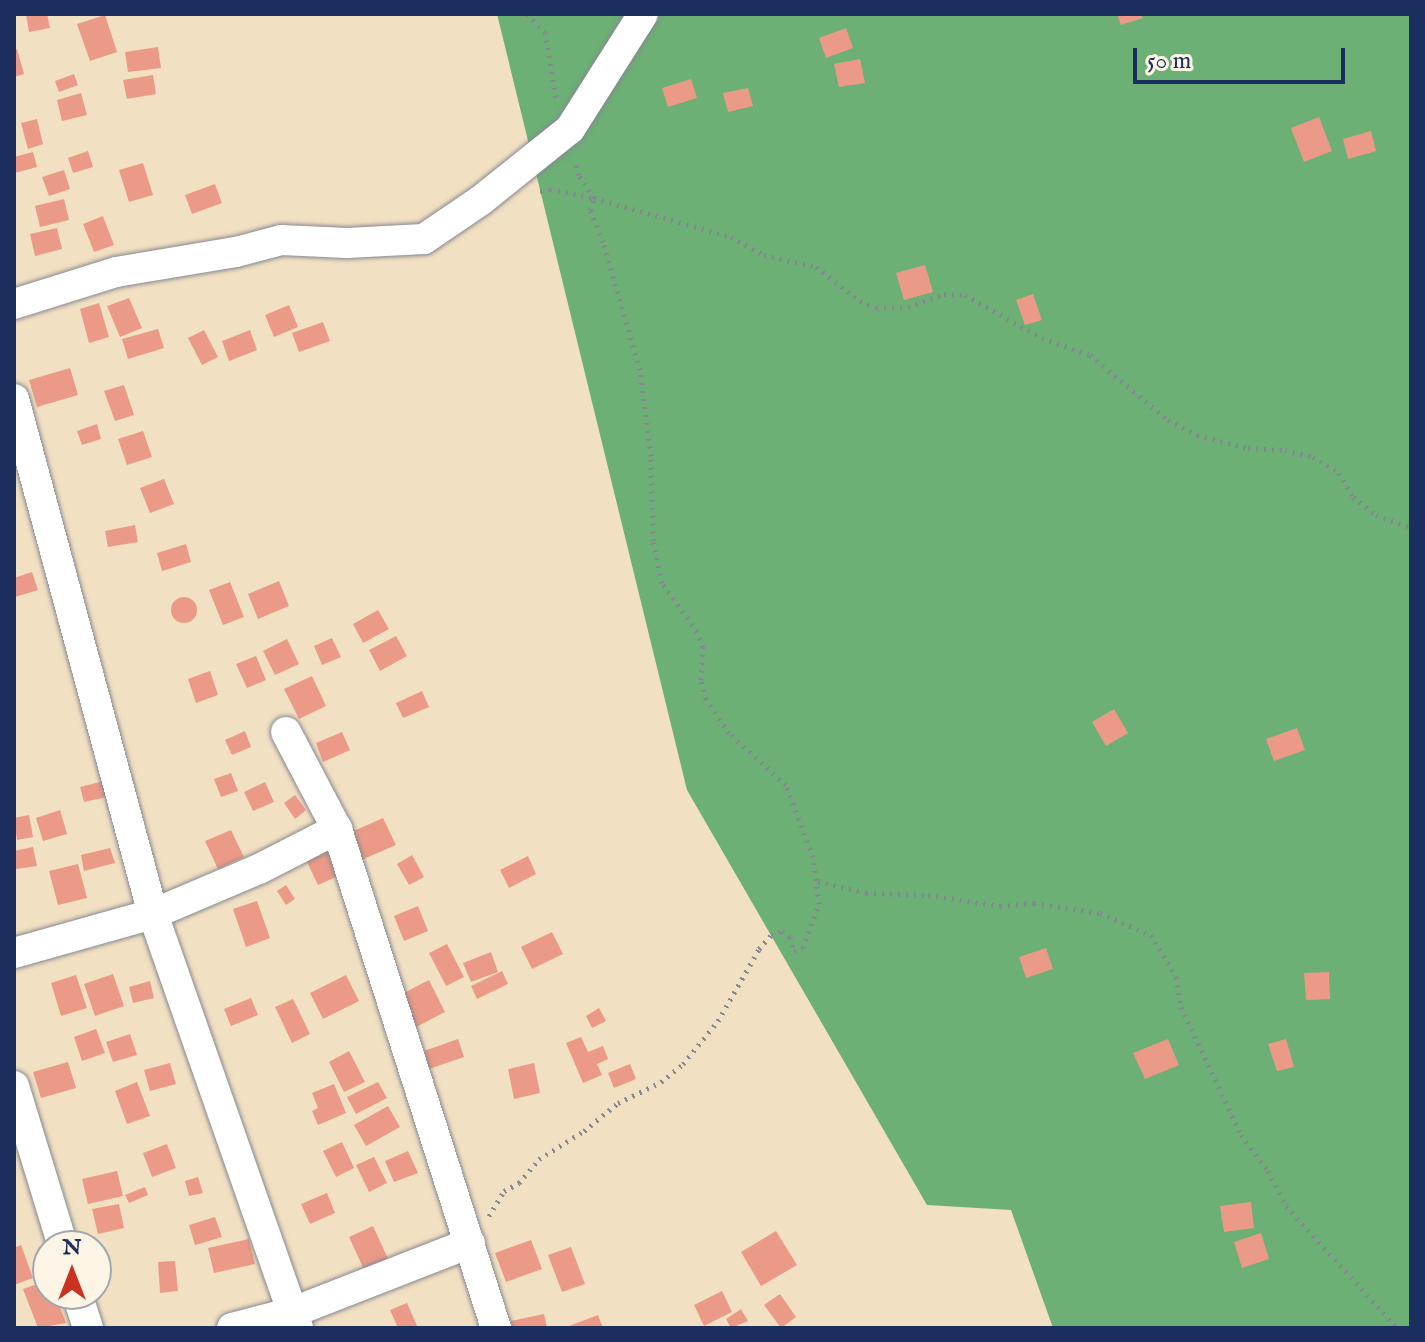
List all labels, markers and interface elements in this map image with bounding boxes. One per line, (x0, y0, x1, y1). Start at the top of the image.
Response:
scale bar (1137, 32, 1349, 82)
text: 50 m (1147, 46, 1191, 77)
north arrow (32, 1230, 112, 1310)
text: N (62, 1234, 82, 1262)

